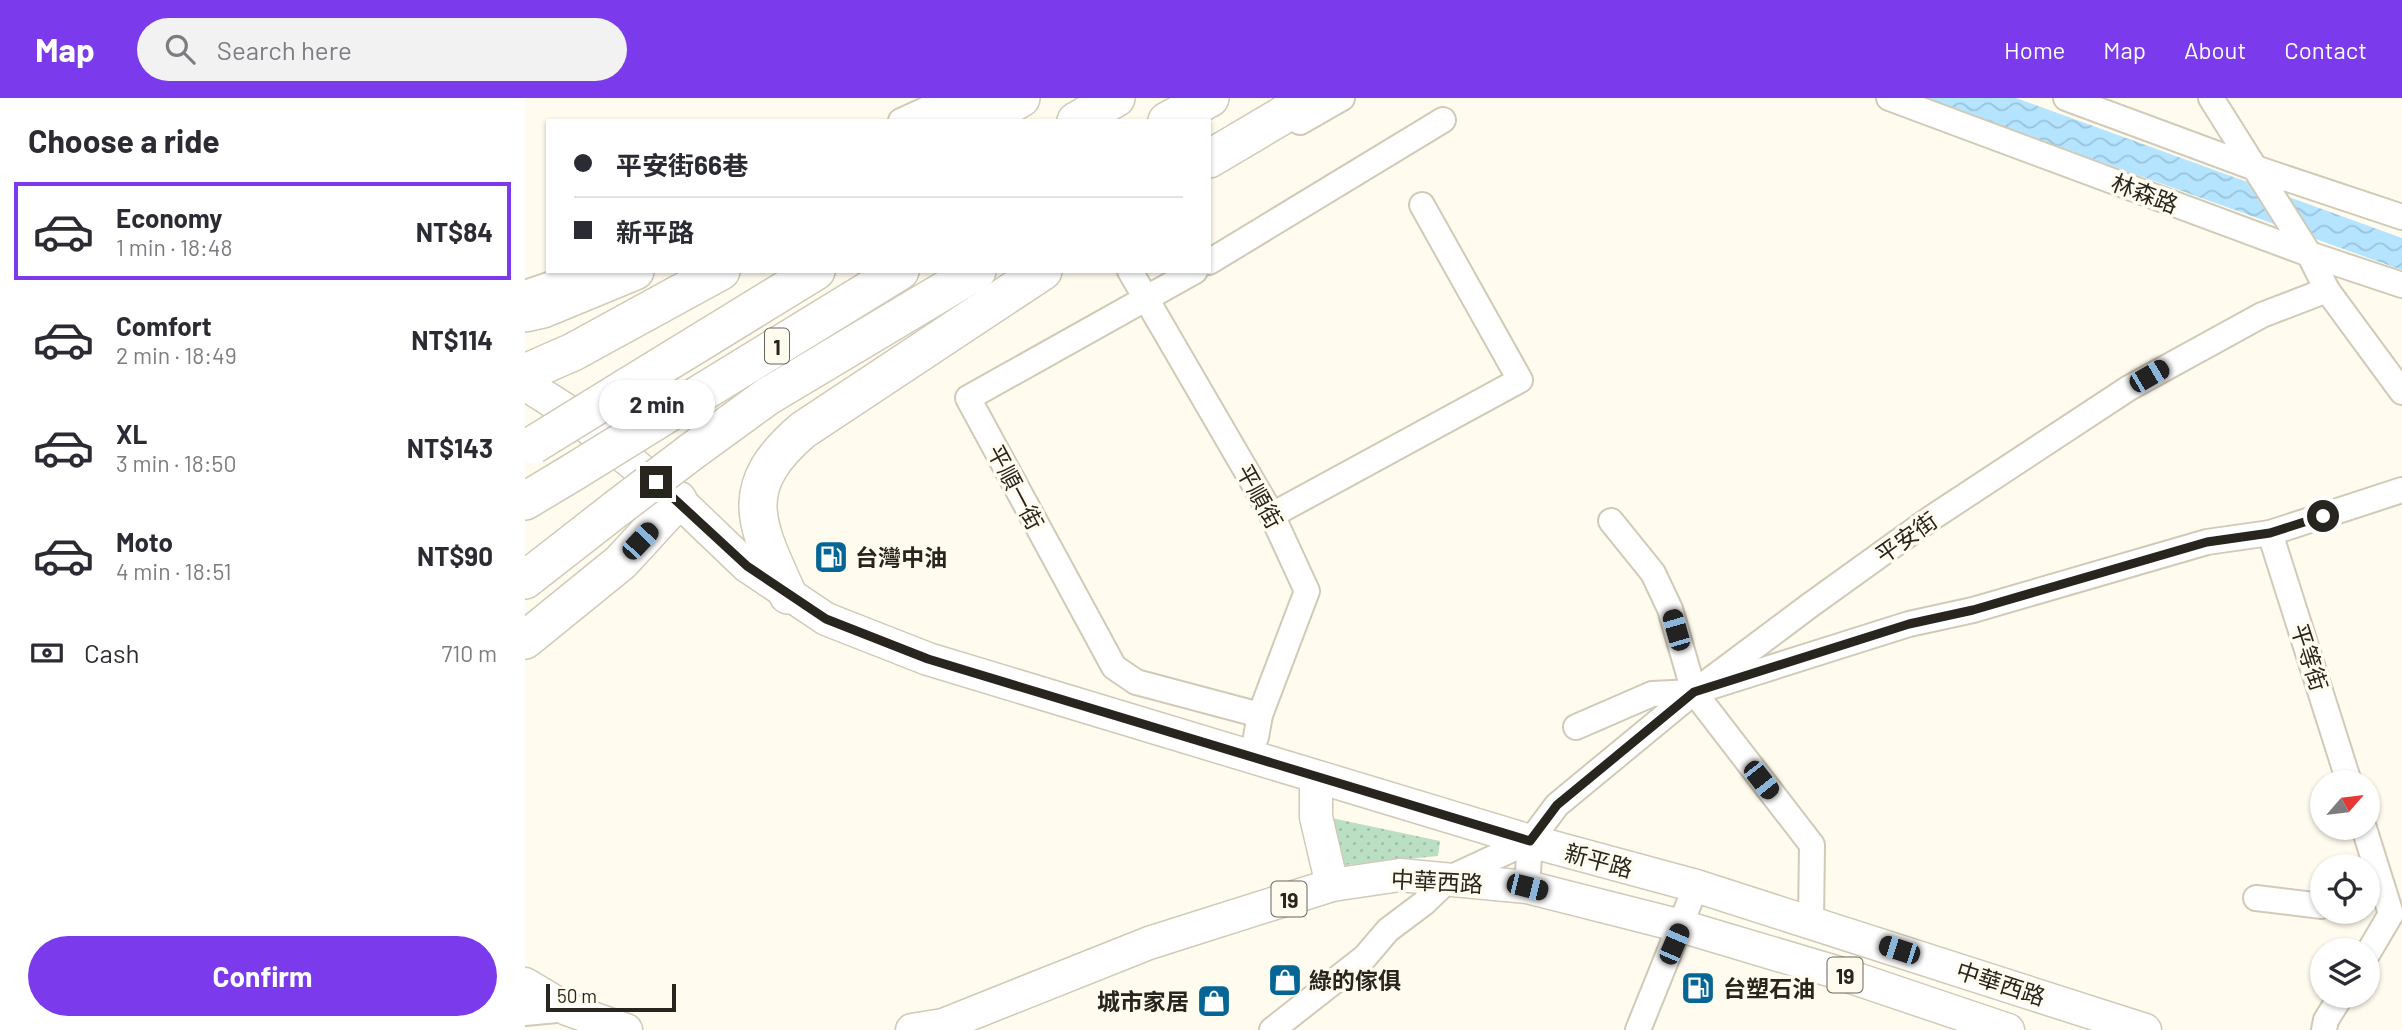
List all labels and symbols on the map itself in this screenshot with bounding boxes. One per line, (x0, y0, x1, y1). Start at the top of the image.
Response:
street label: 林森路 (2108, 168, 2182, 218)
road number: 1 (765, 328, 789, 364)
car (2126, 356, 2173, 396)
callout: 2 min (598, 380, 714, 430)
street label: 平順一街 (982, 440, 1050, 534)
street label: 平順街 (1231, 459, 1289, 533)
route end (640, 466, 672, 498)
route start (2307, 500, 2339, 532)
street label: 平安街 (1870, 506, 1942, 568)
car (618, 518, 663, 564)
fuel station icon: 台灣中油 (812, 538, 850, 576)
place label: 台灣中油 (855, 543, 947, 571)
car (1661, 607, 1692, 653)
street label: 平等街 (2286, 620, 2334, 694)
car (1740, 757, 1783, 803)
north arrow (2310, 770, 2380, 840)
street label: 新平路 (1562, 838, 1636, 882)
street label: 中華西路 (1390, 865, 1484, 897)
car (1505, 872, 1550, 902)
road number: 19 (1271, 882, 1307, 916)
car (1657, 921, 1692, 967)
car (1876, 934, 1923, 966)
street label: 中華西路 (1953, 955, 2049, 1011)
road number: 19 (1827, 958, 1863, 992)
shop icon: 綠的傢俱 (1266, 961, 1304, 999)
place label: 綠的傢俱 (1309, 966, 1401, 994)
fuel station icon: 台塑石油 (1679, 969, 1717, 1007)
place label: 台塑石油 (1723, 974, 1815, 1002)
scale bar (546, 981, 675, 1013)
shop icon: 城市家居 (1195, 982, 1233, 1020)
place label: 城市家居 (1097, 987, 1189, 1015)

